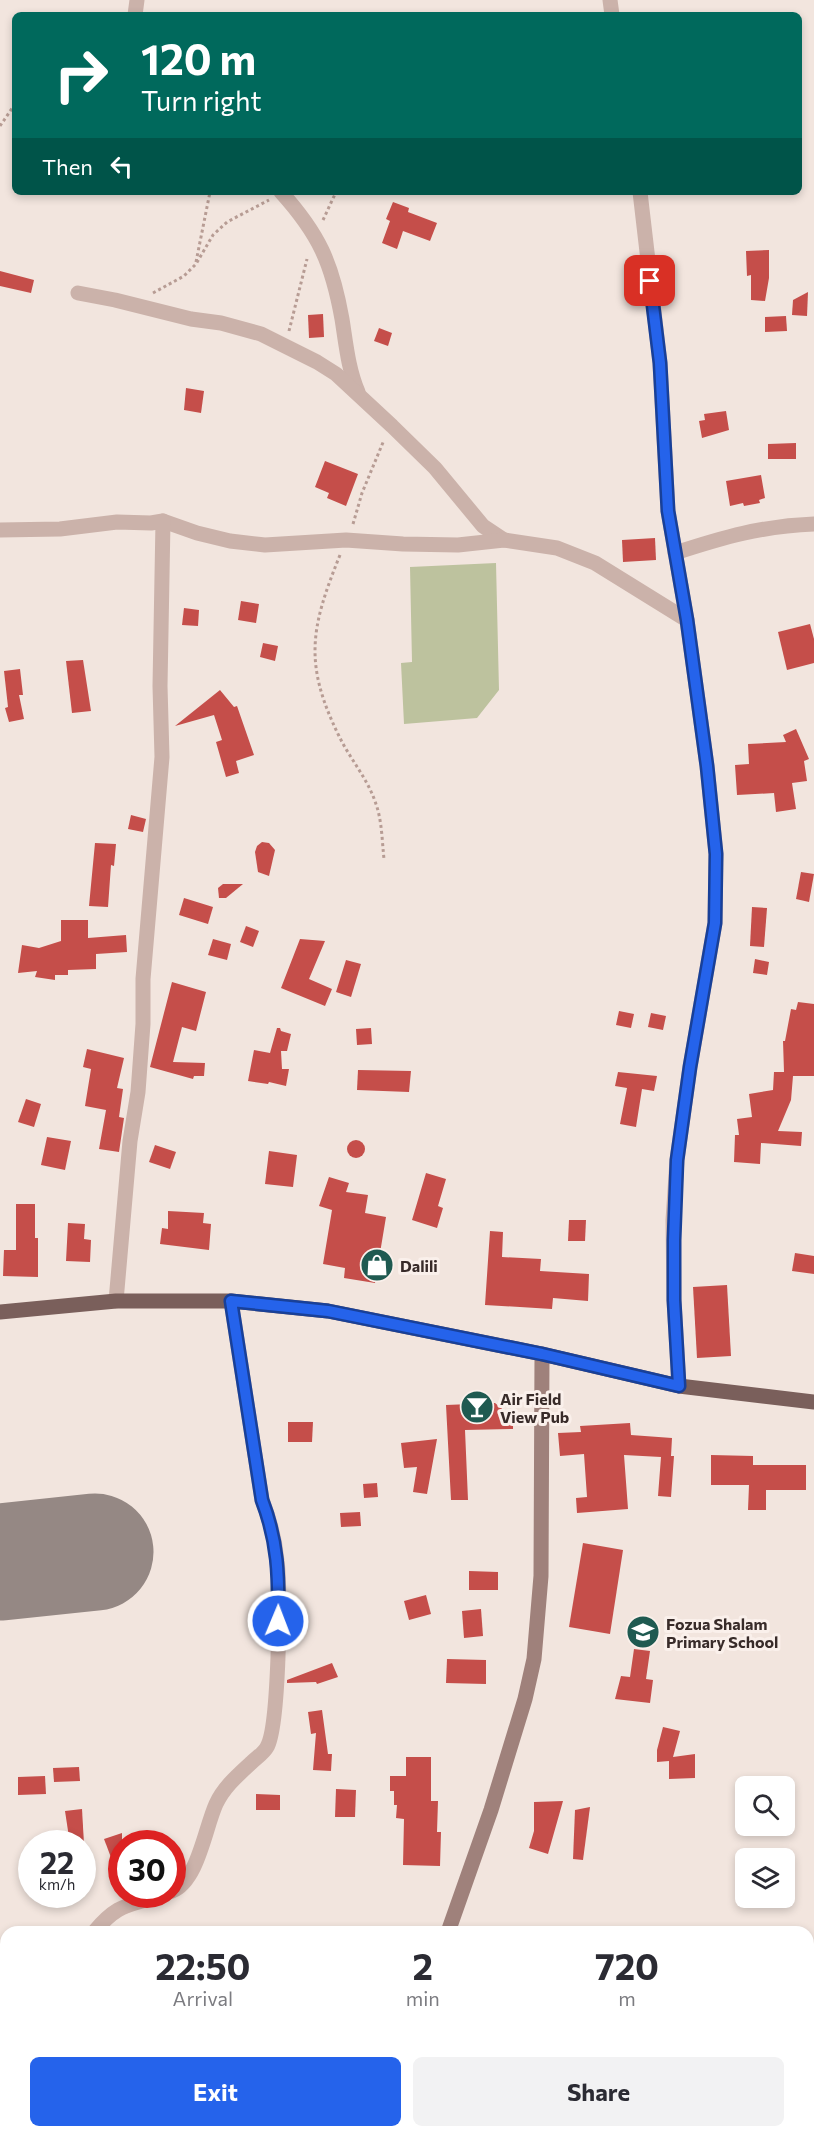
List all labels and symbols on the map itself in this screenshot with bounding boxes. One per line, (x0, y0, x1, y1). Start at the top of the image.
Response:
pin (624, 255, 675, 306)
shop icon: Dalili (359, 1247, 395, 1283)
place label: Dalili (400, 1256, 438, 1275)
bar icon: Air Field View Pub (459, 1389, 495, 1425)
place label: Air Field View Pub (500, 1389, 569, 1426)
position arrow (246, 1589, 310, 1653)
school or university icon: Fozua Shalam Primary School (625, 1614, 661, 1650)
place label: Fozua Shalam Primary School (666, 1614, 778, 1651)
speed limit sign: 30 (108, 1830, 186, 1908)

